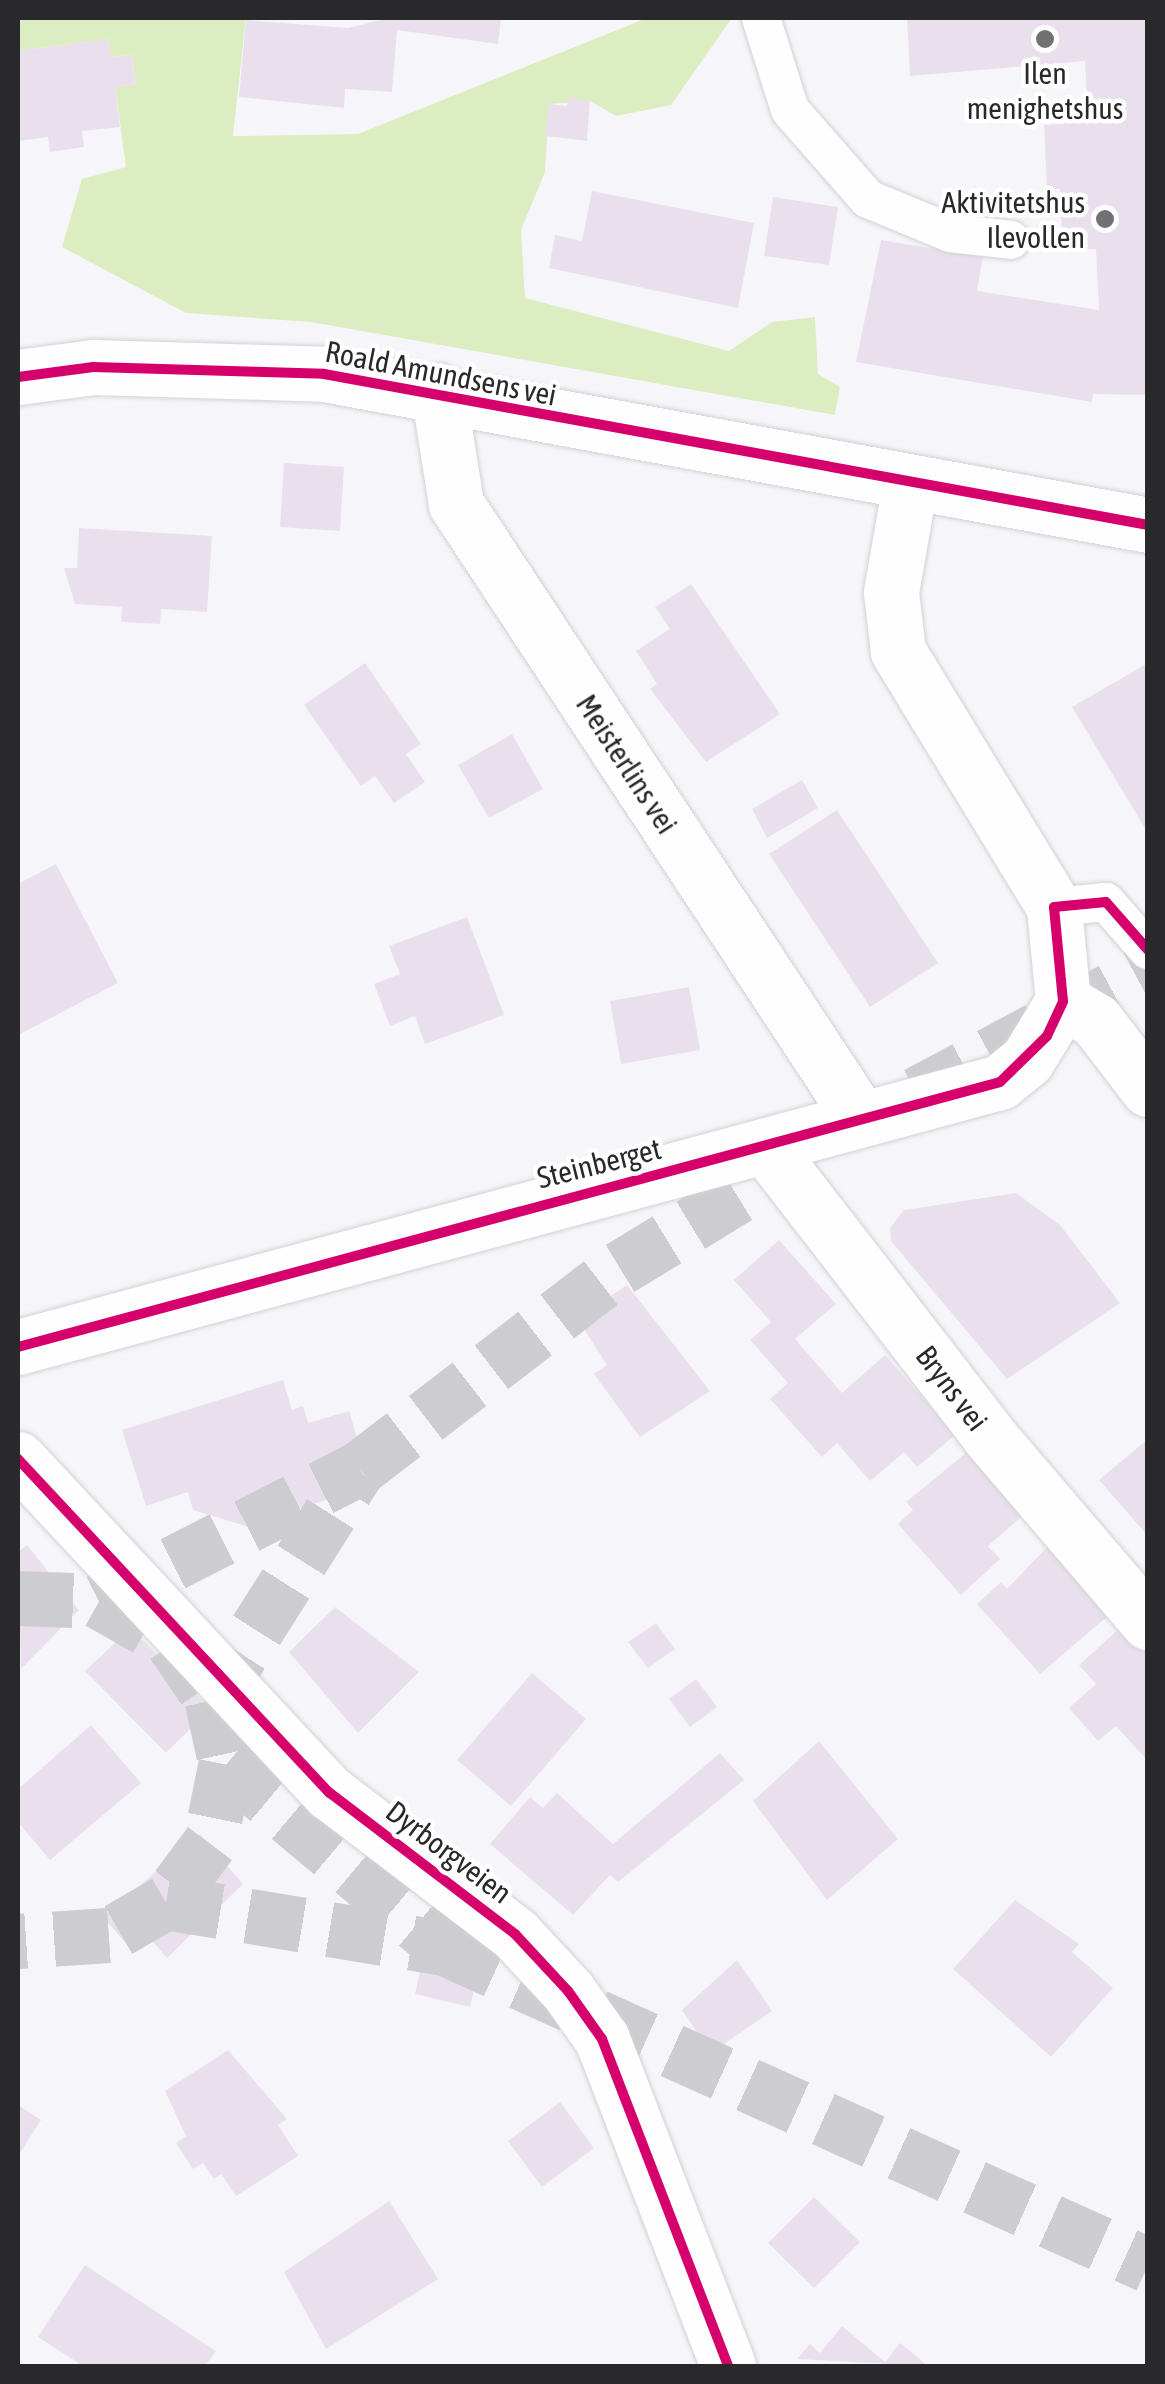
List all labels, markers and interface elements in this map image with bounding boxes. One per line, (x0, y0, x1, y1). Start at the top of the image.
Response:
marker: Ilen menighetshus (1034, 28, 1056, 50)
place label: Ilen menighetshus (967, 55, 1123, 126)
place label: Aktivitetshus Ilevollen (941, 184, 1085, 254)
marker: Aktivitetshus Ilevollen (1094, 208, 1116, 230)
street label: Roald Amundsens vei (322, 333, 560, 413)
street label: Meisterlins vei (569, 688, 685, 840)
street label: Steinberget (533, 1130, 665, 1196)
street label: Bryns vei (908, 1338, 996, 1438)
street label: Dyrborgveien (379, 1793, 519, 1911)

